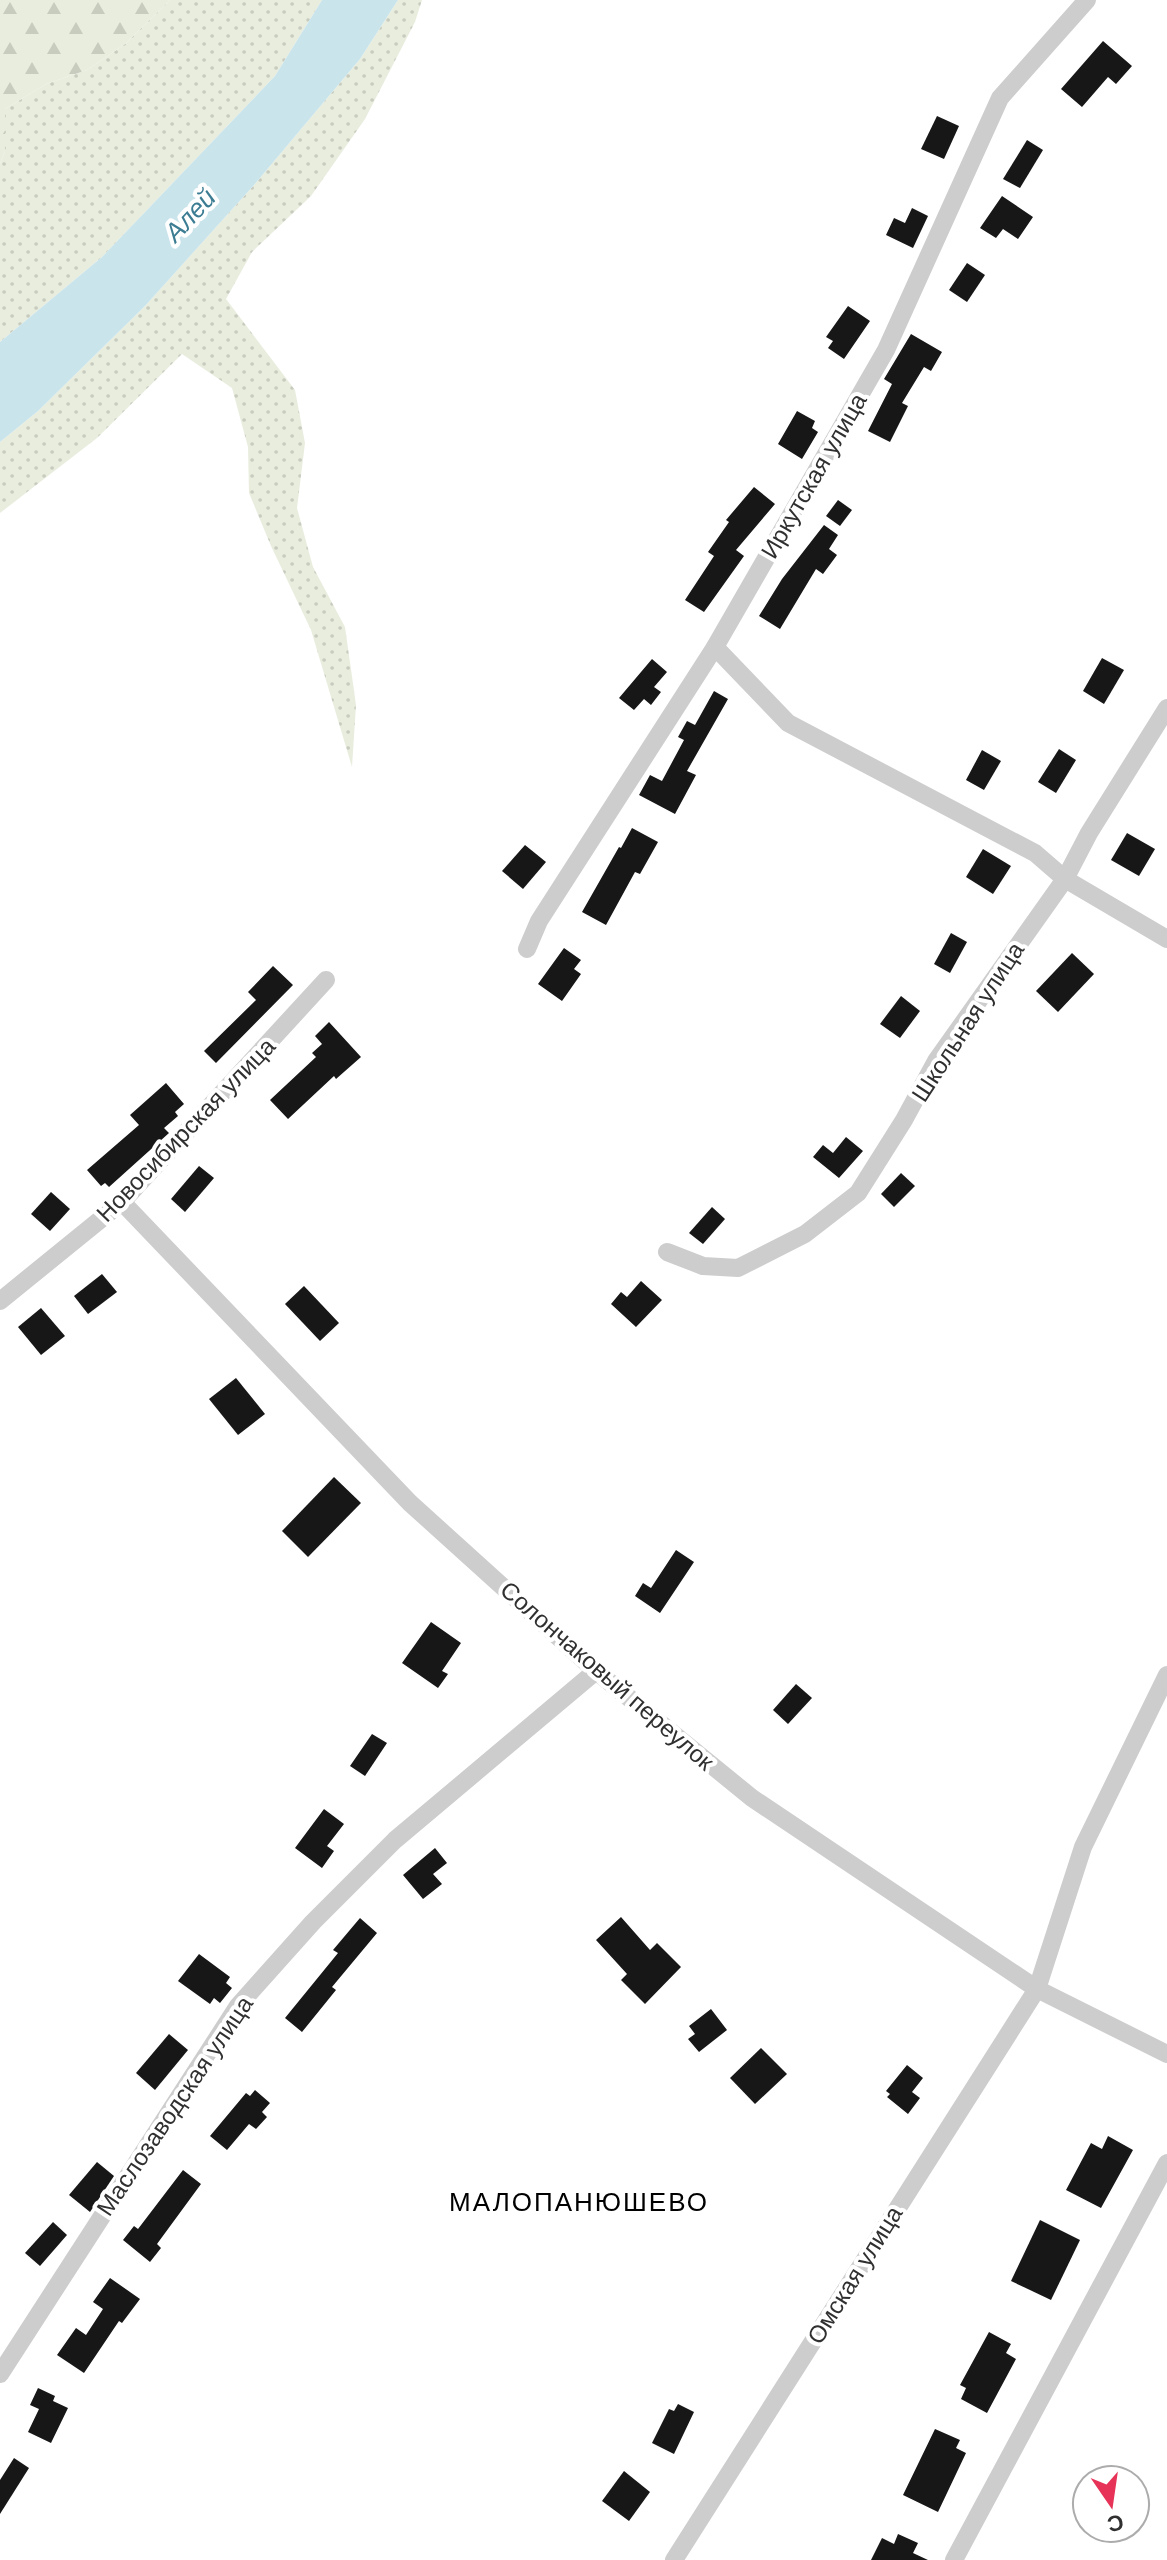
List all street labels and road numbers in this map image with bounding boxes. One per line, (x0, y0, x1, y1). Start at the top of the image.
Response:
street label: Иркутская улица (755, 388, 872, 563)
street label: Школьная улица (906, 937, 1029, 1106)
street label: Новосибирская улица (91, 1032, 281, 1227)
street label: Солончаковый переулок (495, 1576, 720, 1776)
street label: Маслозаводская улица (91, 1990, 258, 2220)
street label: Омская улица (801, 2200, 908, 2349)

